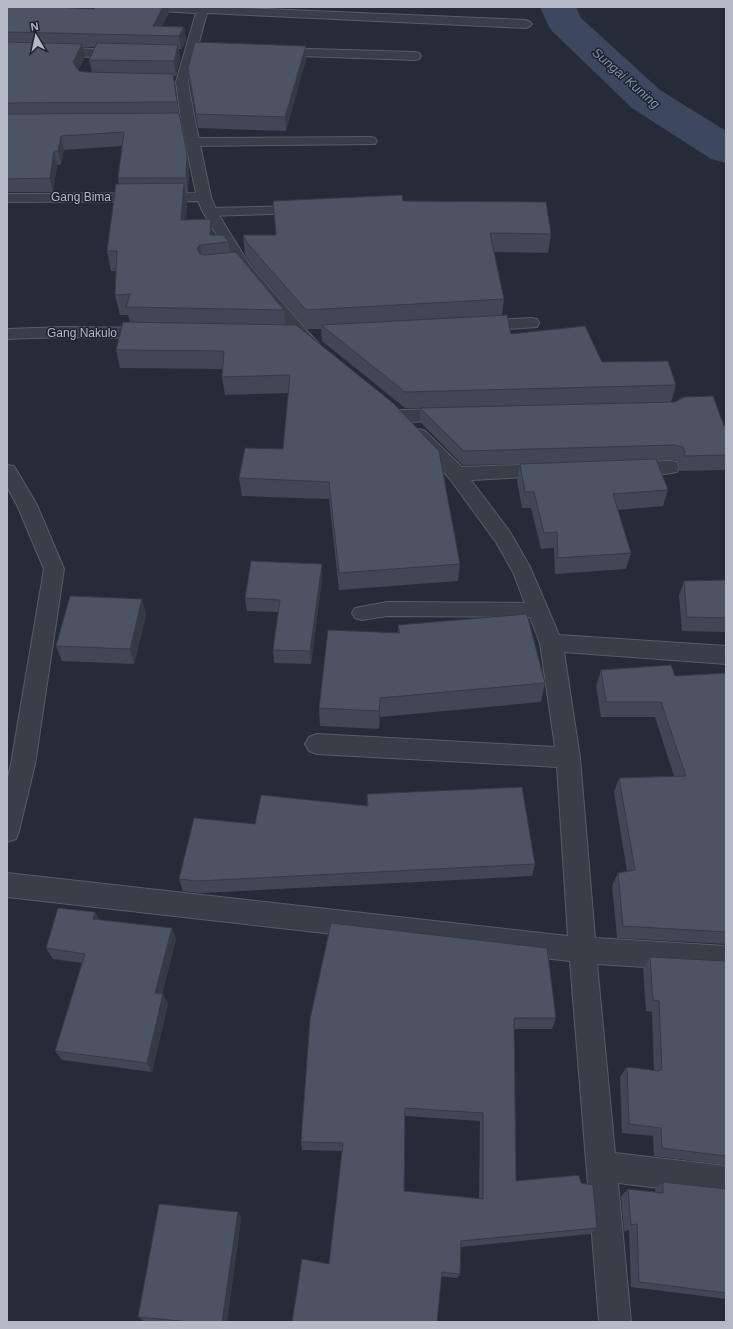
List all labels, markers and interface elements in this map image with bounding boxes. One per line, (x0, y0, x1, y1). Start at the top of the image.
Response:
north arrow (16, 16, 56, 56)
text: N (30, 20, 39, 33)
water label: Sungai Kuning (589, 45, 663, 112)
street label: Gang Bima (51, 190, 111, 204)
street label: Gang Nakulo (47, 326, 117, 340)

